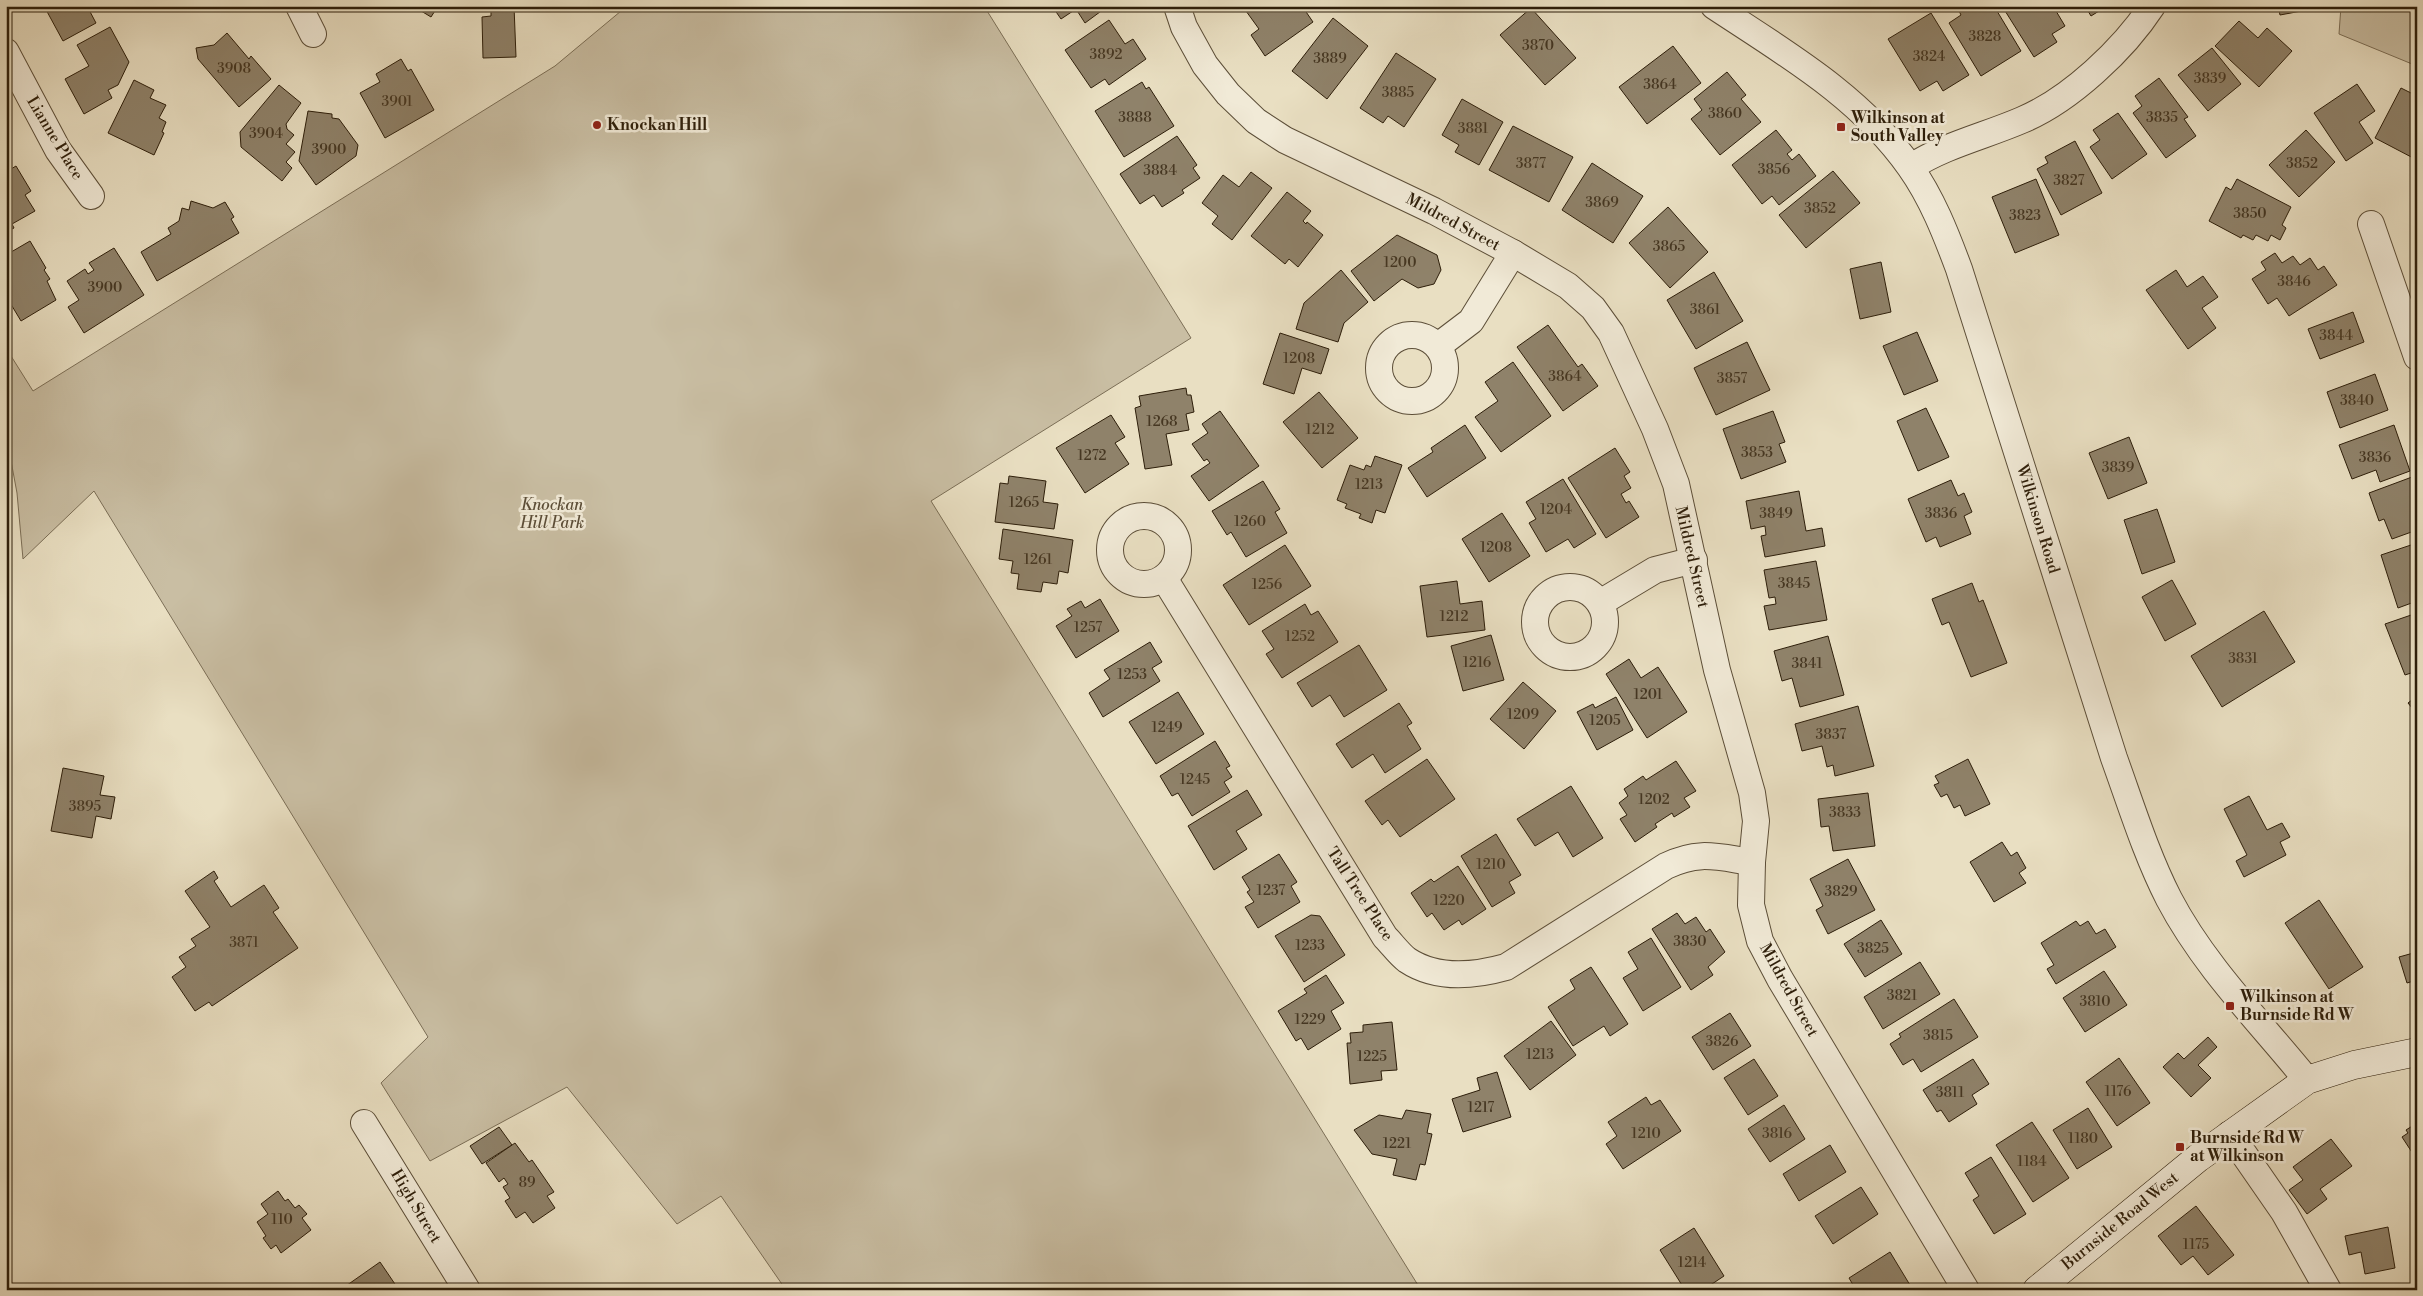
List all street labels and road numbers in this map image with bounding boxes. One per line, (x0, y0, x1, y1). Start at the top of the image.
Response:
street label: Lianne Place (22, 92, 88, 184)
street label: Mildred Street (1402, 189, 1504, 255)
street label: Wilkinson Road (2012, 461, 2064, 576)
street label: Mildred Street (1671, 504, 1714, 610)
street label: Tall Tree Place (1322, 843, 1398, 945)
street label: Mildred Street (1755, 940, 1823, 1041)
street label: High Street (386, 1165, 446, 1247)
street label: Burnside Road West (2057, 1168, 2183, 1275)

